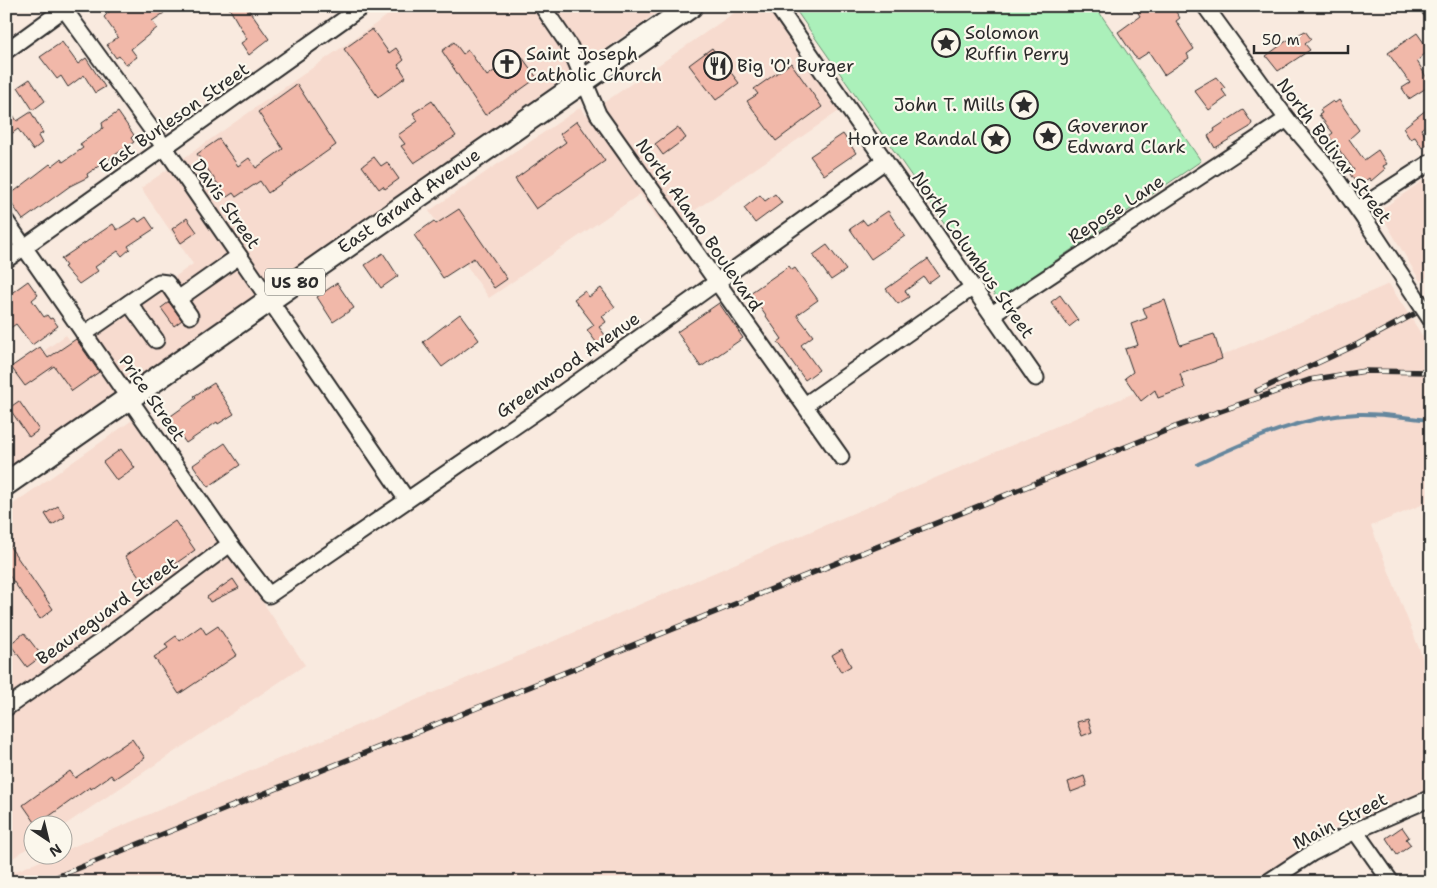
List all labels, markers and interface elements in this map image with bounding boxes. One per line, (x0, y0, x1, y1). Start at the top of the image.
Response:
place label: Solomon Ruffin Perry (965, 21, 1069, 66)
scale bar (1254, 22, 1348, 54)
place icon: Solomon Ruffin Perry (931, 28, 961, 58)
text: 50 m (1262, 30, 1300, 50)
place label: Saint Joseph Catholic Church (526, 42, 662, 87)
church icon: Saint Joseph Catholic Church (492, 49, 522, 79)
restaurant icon: Big 'O' Burger (703, 51, 733, 81)
place label: Big 'O' Burger (737, 54, 855, 78)
street label: East Burleson Street (94, 57, 254, 179)
street label: North Bolivar Street (1271, 73, 1397, 229)
place icon: John T. Mills (1009, 90, 1039, 120)
place label: John T. Mills (894, 93, 1005, 117)
place label: Governor Edward Clark (1067, 114, 1186, 159)
place icon: Governor Edward Clark (1033, 121, 1063, 151)
place icon: Horace Randal (981, 124, 1011, 154)
place label: Horace Randal (848, 127, 978, 151)
street label: North Alamo Boulevard (630, 134, 768, 316)
street label: East Grand Avenue (333, 143, 485, 259)
street label: Davis Street (186, 154, 266, 254)
street label: North Columbus Street (906, 167, 1040, 343)
street label: Repose Lane (1063, 169, 1169, 249)
road number: US 80 (265, 268, 325, 296)
street label: Greenwood Avenue (491, 306, 645, 424)
street label: Price Street (113, 350, 191, 446)
street label: Beaureguard Street (31, 551, 183, 671)
street label: Main Street (1289, 787, 1392, 855)
north arrow (22, 816, 72, 866)
text: N (46, 840, 65, 861)

